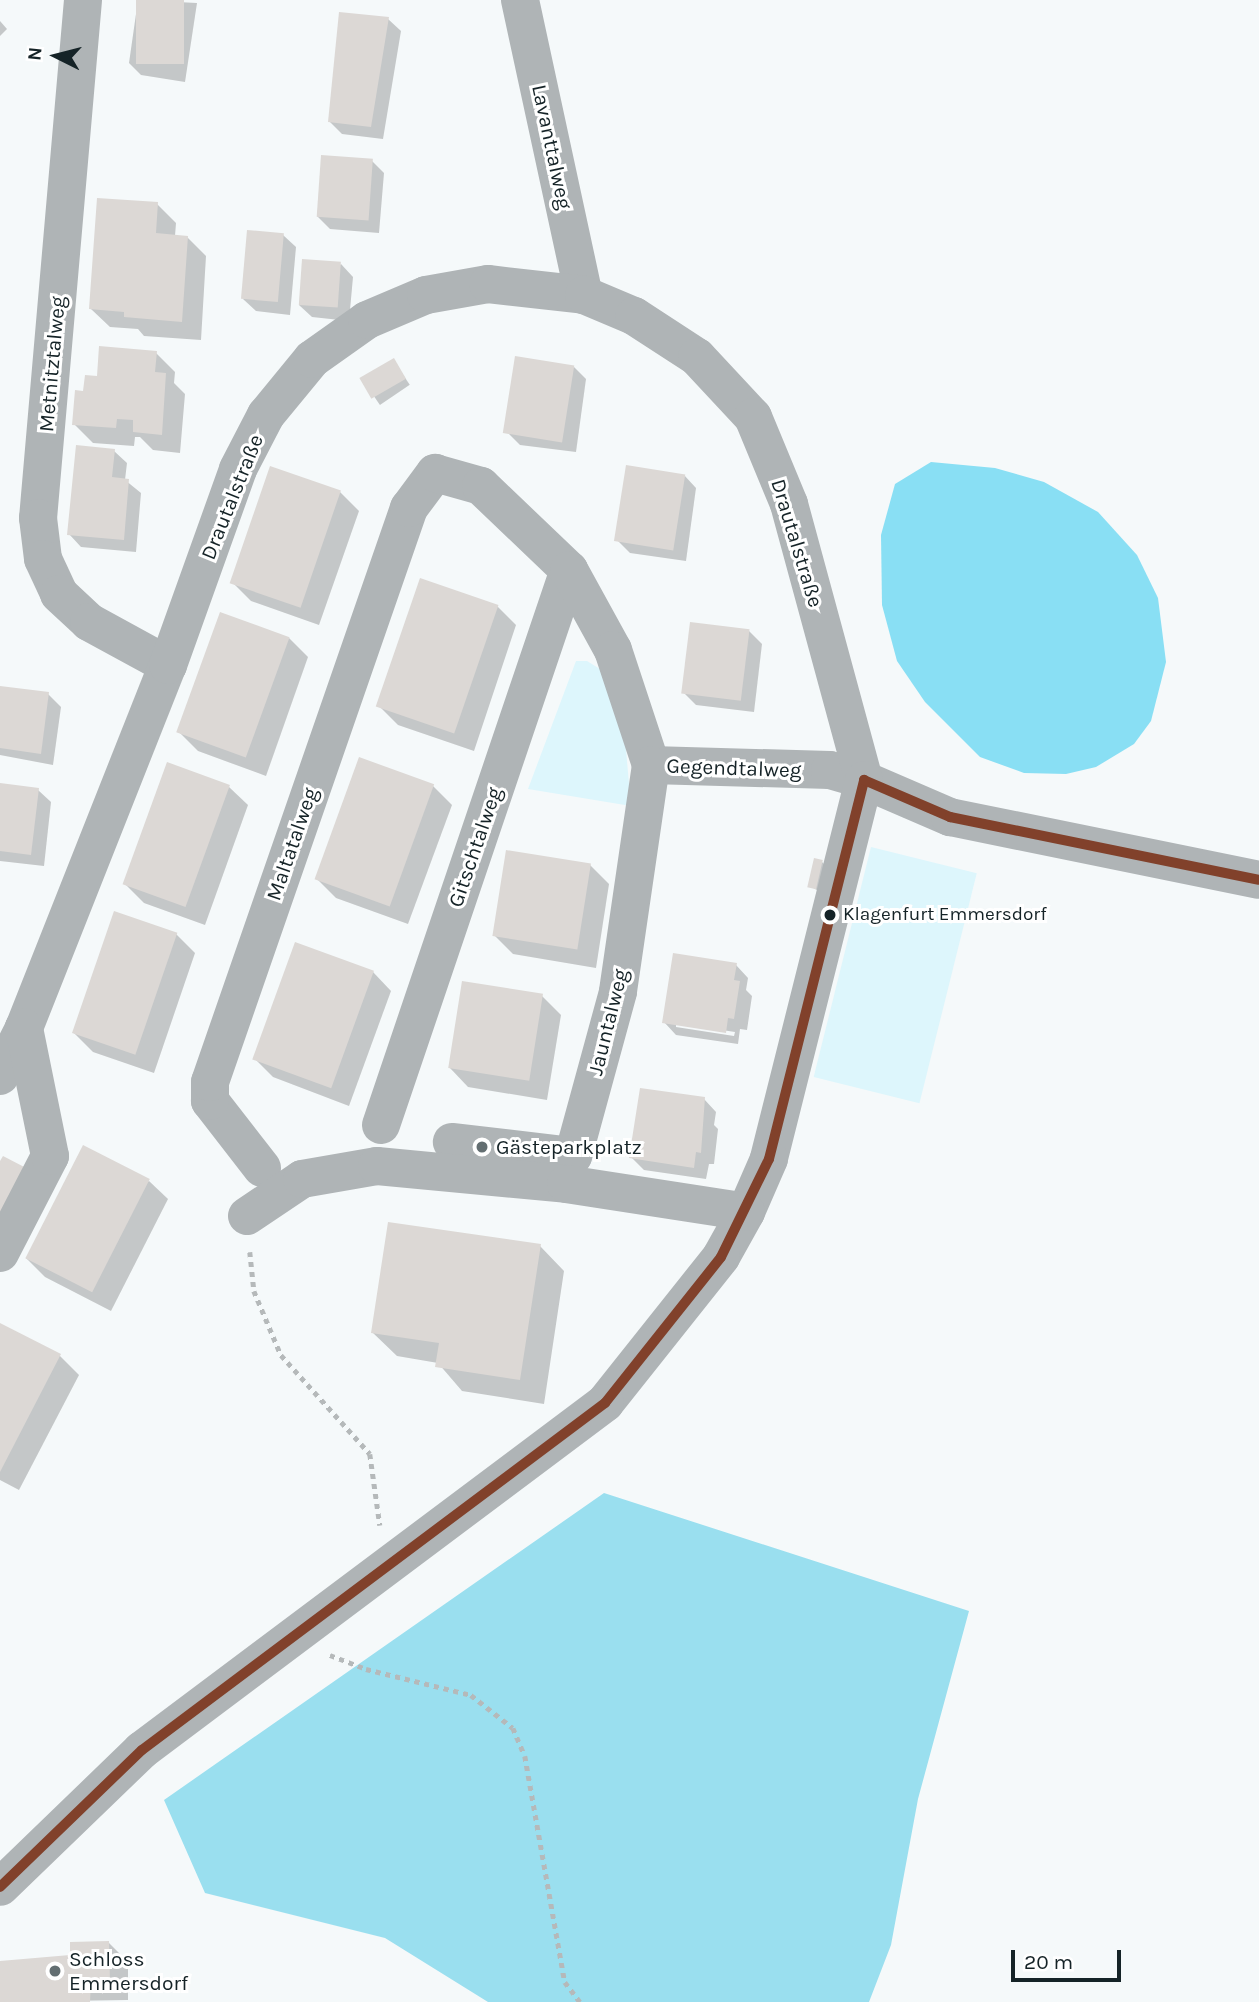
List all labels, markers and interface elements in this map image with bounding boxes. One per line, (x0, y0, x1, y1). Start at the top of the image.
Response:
north arrow (21, 21, 91, 91)
text: N (23, 46, 47, 62)
street label: Lavanttalweg (526, 82, 578, 212)
street label: Metnitztalweg (34, 295, 70, 433)
street label: Drautalstraße (195, 431, 269, 563)
street label: Drautalstraße (766, 476, 828, 610)
street label: Gegendtalweg (666, 753, 802, 783)
street label: Maltatalweg (261, 784, 323, 904)
street label: Gitschtalweg (443, 784, 507, 910)
place label: Klagenfurt Emmersdorf (843, 904, 1047, 926)
marker: Klagenfurt Emmersdorf (823, 908, 837, 922)
street label: Jauntalweg (583, 966, 633, 1078)
place label: Gästeparkplatz (496, 1134, 642, 1160)
marker: Gästeparkplatz (474, 1139, 490, 1155)
scale bar (1014, 1936, 1124, 1980)
place label: Schloss Emmersdorf (69, 1946, 188, 1996)
text: 20 m (1024, 1950, 1073, 1974)
marker: Schloss Emmersdorf (47, 1963, 63, 1979)

